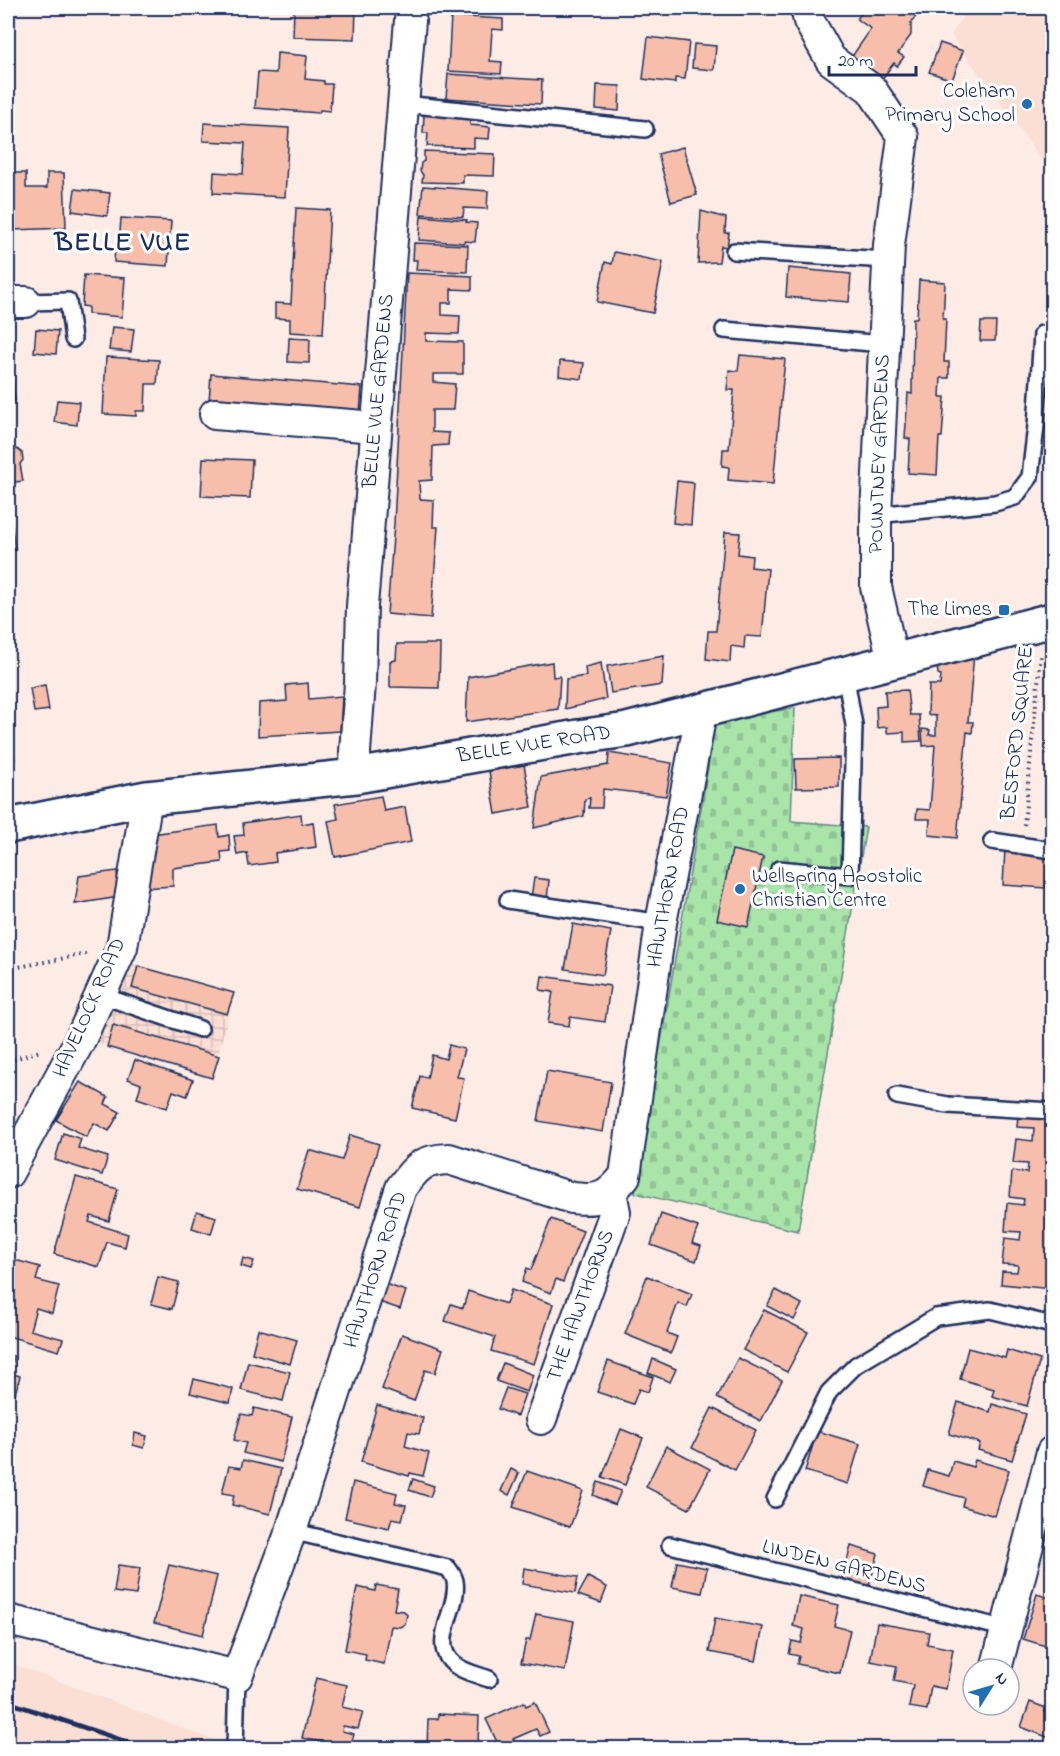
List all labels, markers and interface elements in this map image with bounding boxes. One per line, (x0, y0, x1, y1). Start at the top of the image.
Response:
scale bar (829, 39, 916, 77)
text: 20 m (838, 49, 873, 75)
place label: Coleham Primary School (885, 77, 1015, 133)
marker: Coleham Primary School (1020, 97, 1034, 111)
district label: BELLE VUE (52, 224, 192, 263)
street label: BELLE VUE GARDENS (355, 293, 402, 490)
street label: POUNTNEY GARDENS (862, 354, 898, 554)
place label: The Limes (907, 595, 992, 625)
marker: The Limes (997, 603, 1011, 617)
street label: BESFORD SQUARE (994, 645, 1042, 822)
street label: BELLE VUE ROAD (454, 718, 613, 772)
street label: HAWTHORN ROAD (640, 804, 698, 970)
place label: Wellspring Apostolic Christian Centre (752, 862, 923, 916)
marker: Wellspring Apostolic Christian Centre (733, 882, 747, 896)
street label: HAVELOCK ROAD (46, 933, 134, 1083)
street label: HAWTHORN ROAD (337, 1188, 415, 1352)
street label: THE HAWTHORNS (540, 1226, 622, 1386)
street label: LINDEN GARDENS (759, 1532, 929, 1602)
north arrow (961, 1657, 1021, 1717)
text: N (989, 1668, 1014, 1691)

